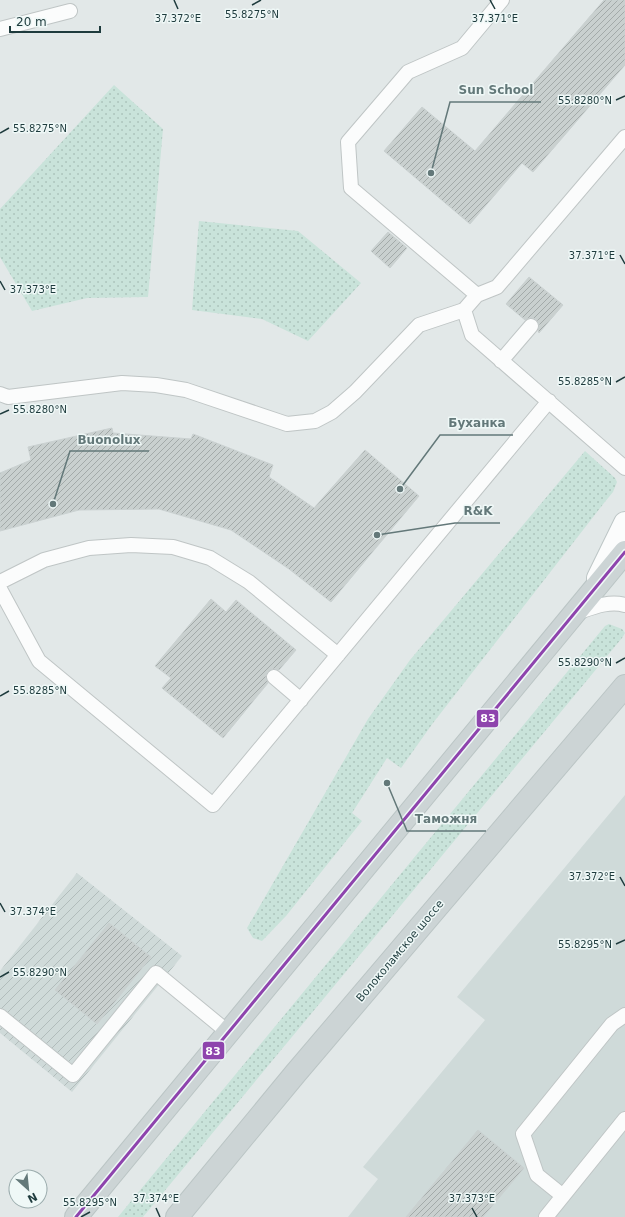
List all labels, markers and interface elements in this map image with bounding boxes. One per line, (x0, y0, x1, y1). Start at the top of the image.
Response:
scale bar (10, 8, 100, 34)
text: 55.8275°N (225, 9, 279, 20)
text: 37.372°E (155, 13, 201, 24)
text: 37.371°E (472, 13, 518, 24)
text: 20 m (16, 15, 47, 29)
callout: Sun School (450, 78, 541, 102)
text: Sun School (459, 83, 533, 97)
text: 55.8280°N (558, 95, 612, 106)
text: 55.8275°N (13, 123, 67, 134)
text: 37.371°E (569, 250, 615, 261)
text: 37.373°E (10, 284, 56, 295)
text: 55.8285°N (558, 376, 612, 387)
text: 55.8280°N (13, 404, 67, 415)
callout: Буханка (440, 411, 513, 435)
text: Буханка (448, 416, 506, 430)
callout: Buonolux (70, 427, 149, 451)
text: Buonolux (77, 433, 141, 447)
callout: R&K (455, 499, 500, 523)
text: R&K (463, 504, 493, 518)
text: 55.8290°N (558, 657, 612, 668)
text: 55.8285°N (13, 685, 67, 696)
line badge: 83 (476, 709, 499, 728)
text: 83 (480, 712, 496, 725)
callout: Таможня (407, 807, 486, 831)
text: Таможня (415, 812, 477, 826)
text: 37.372°E (569, 871, 615, 882)
street label: Волоколамское шоссе (354, 897, 447, 1005)
text: 37.374°E (10, 906, 56, 917)
text: 55.8295°N (558, 939, 612, 950)
text: 55.8290°N (13, 967, 67, 978)
line badge: 83 (202, 1041, 225, 1060)
text: 83 (205, 1045, 221, 1058)
north arrow (8, 1169, 48, 1209)
text: N (25, 1190, 39, 1205)
text: 37.374°E (133, 1193, 179, 1204)
text: 37.373°E (449, 1193, 495, 1204)
text: 55.8295°N (63, 1197, 117, 1208)

